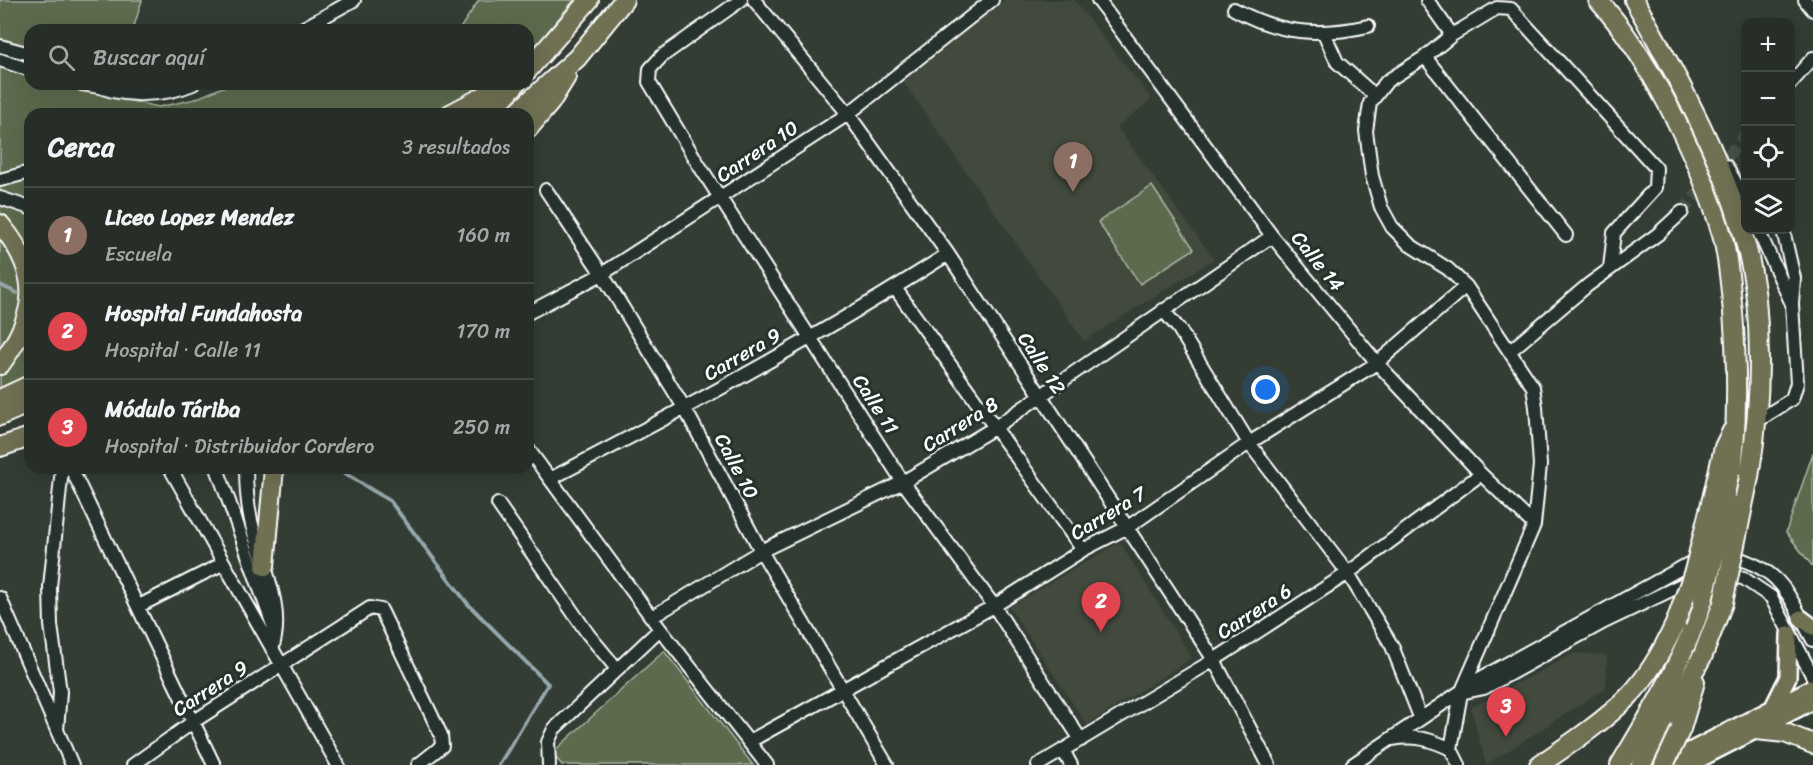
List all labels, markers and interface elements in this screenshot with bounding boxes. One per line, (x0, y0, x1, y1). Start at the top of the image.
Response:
map controls (1741, 18, 1795, 234)
button: + (1741, 18, 1795, 72)
search box (24, 24, 534, 90)
text: Buscar aquí (93, 38, 205, 77)
icon: search (45, 41, 78, 74)
button: − (1741, 72, 1795, 126)
street label: Carrera 10 (709, 111, 806, 192)
text: Cerca (48, 124, 114, 170)
button: locate (1741, 126, 1795, 180)
text: 3 resultados (402, 130, 510, 165)
pin: 1 (1054, 142, 1092, 192)
button: layers (1741, 180, 1795, 234)
text: Liceo Lopez Mendez (105, 198, 294, 237)
text: 1 (63, 218, 72, 253)
text: 160 m (457, 218, 510, 253)
street label: Calle 14 (1282, 223, 1353, 300)
text: Escuela (105, 237, 172, 272)
text: Hospital Fundahosta (105, 294, 302, 333)
text: 2 (62, 314, 73, 349)
text: 170 m (457, 314, 510, 349)
street label: Carrera 9 (697, 318, 788, 391)
street label: Calle 12 (1008, 325, 1075, 402)
text: Hospital · Calle 11 (105, 333, 261, 368)
street label: Calle 11 (843, 367, 908, 442)
your location (1251, 375, 1280, 404)
street label: Carrera 8 (915, 387, 1005, 462)
text: Módulo Táriba (105, 390, 240, 429)
text: 3 (62, 410, 73, 445)
text: 250 m (453, 410, 510, 445)
street label: Calle 10 (705, 427, 769, 506)
text: Hospital · Distribuidor Cordero (105, 429, 374, 464)
street label: Carrera 7 (1063, 476, 1155, 550)
street label: Carrera 6 (1210, 574, 1299, 649)
pin: 2 (1082, 582, 1120, 632)
street label: Carrera 9 (165, 651, 255, 726)
pin: 3 (1486, 688, 1526, 737)

